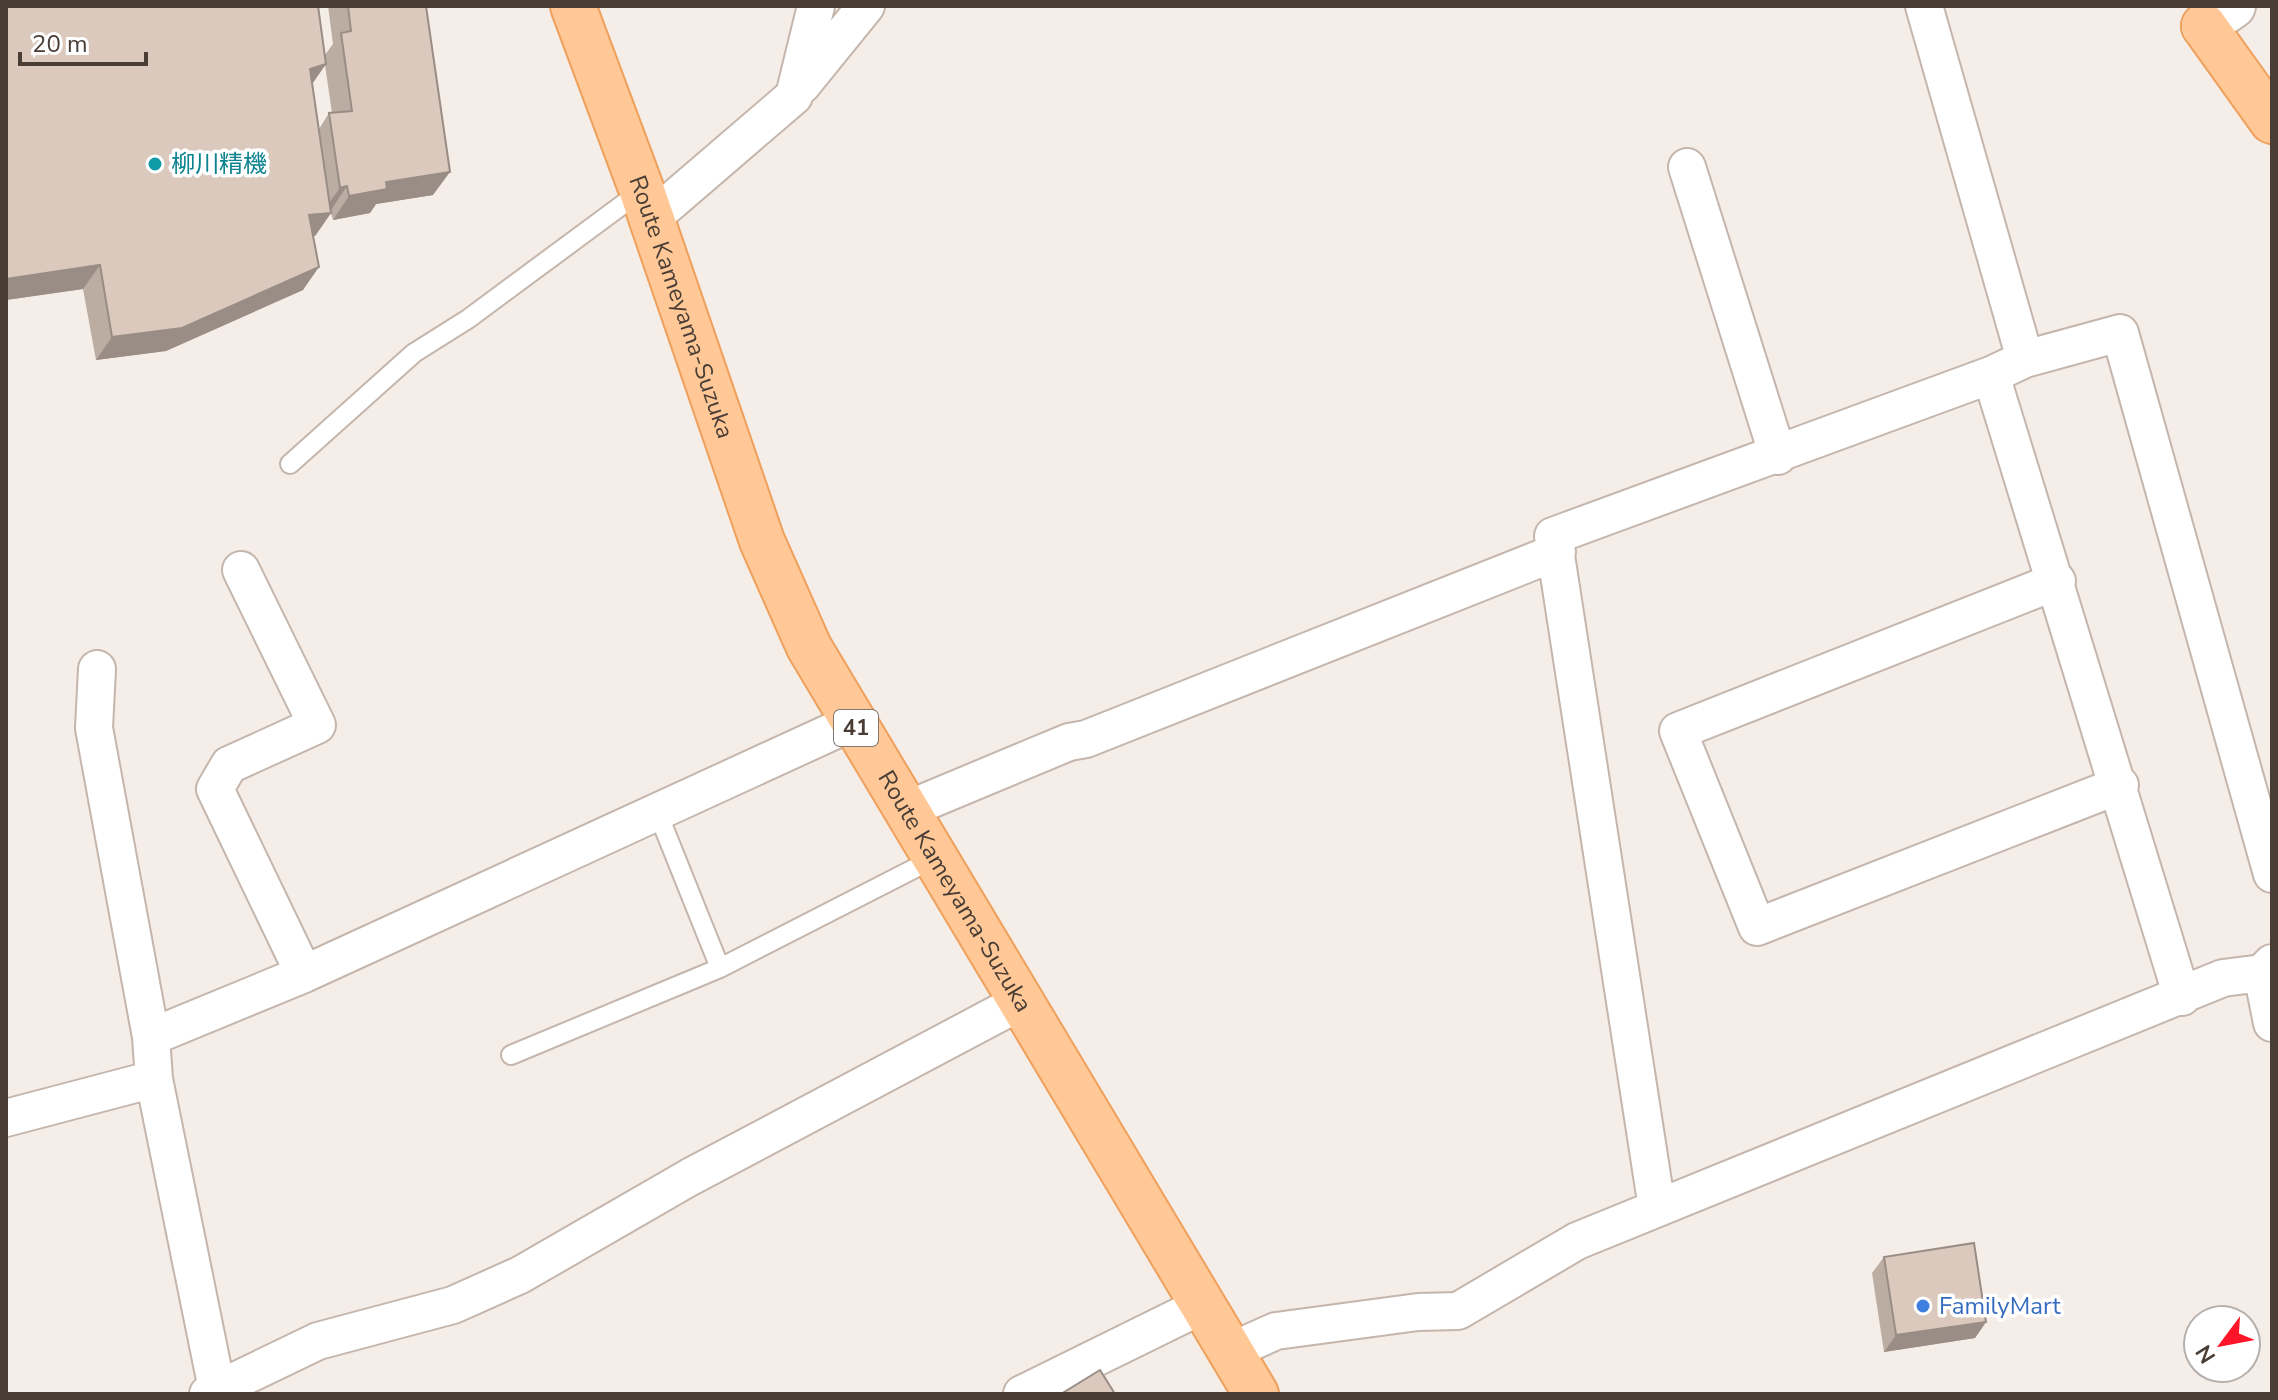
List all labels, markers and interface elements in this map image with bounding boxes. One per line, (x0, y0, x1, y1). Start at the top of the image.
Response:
scale bar (20, 16, 146, 66)
text: 20 m (32, 28, 88, 60)
place label: 柳川精機 (171, 148, 267, 180)
marker: 柳川精機 (146, 155, 164, 173)
street label: Route Kameyama-Suzuka (622, 171, 742, 443)
road number: 41 (834, 710, 878, 746)
street label: Route Kameyama-Suzuka (871, 765, 1040, 1018)
place label: FamilyMart (1939, 1290, 2061, 1322)
marker: FamilyMart (1914, 1297, 1932, 1315)
north arrow (2182, 1304, 2262, 1384)
text: N (2189, 1339, 2223, 1369)

